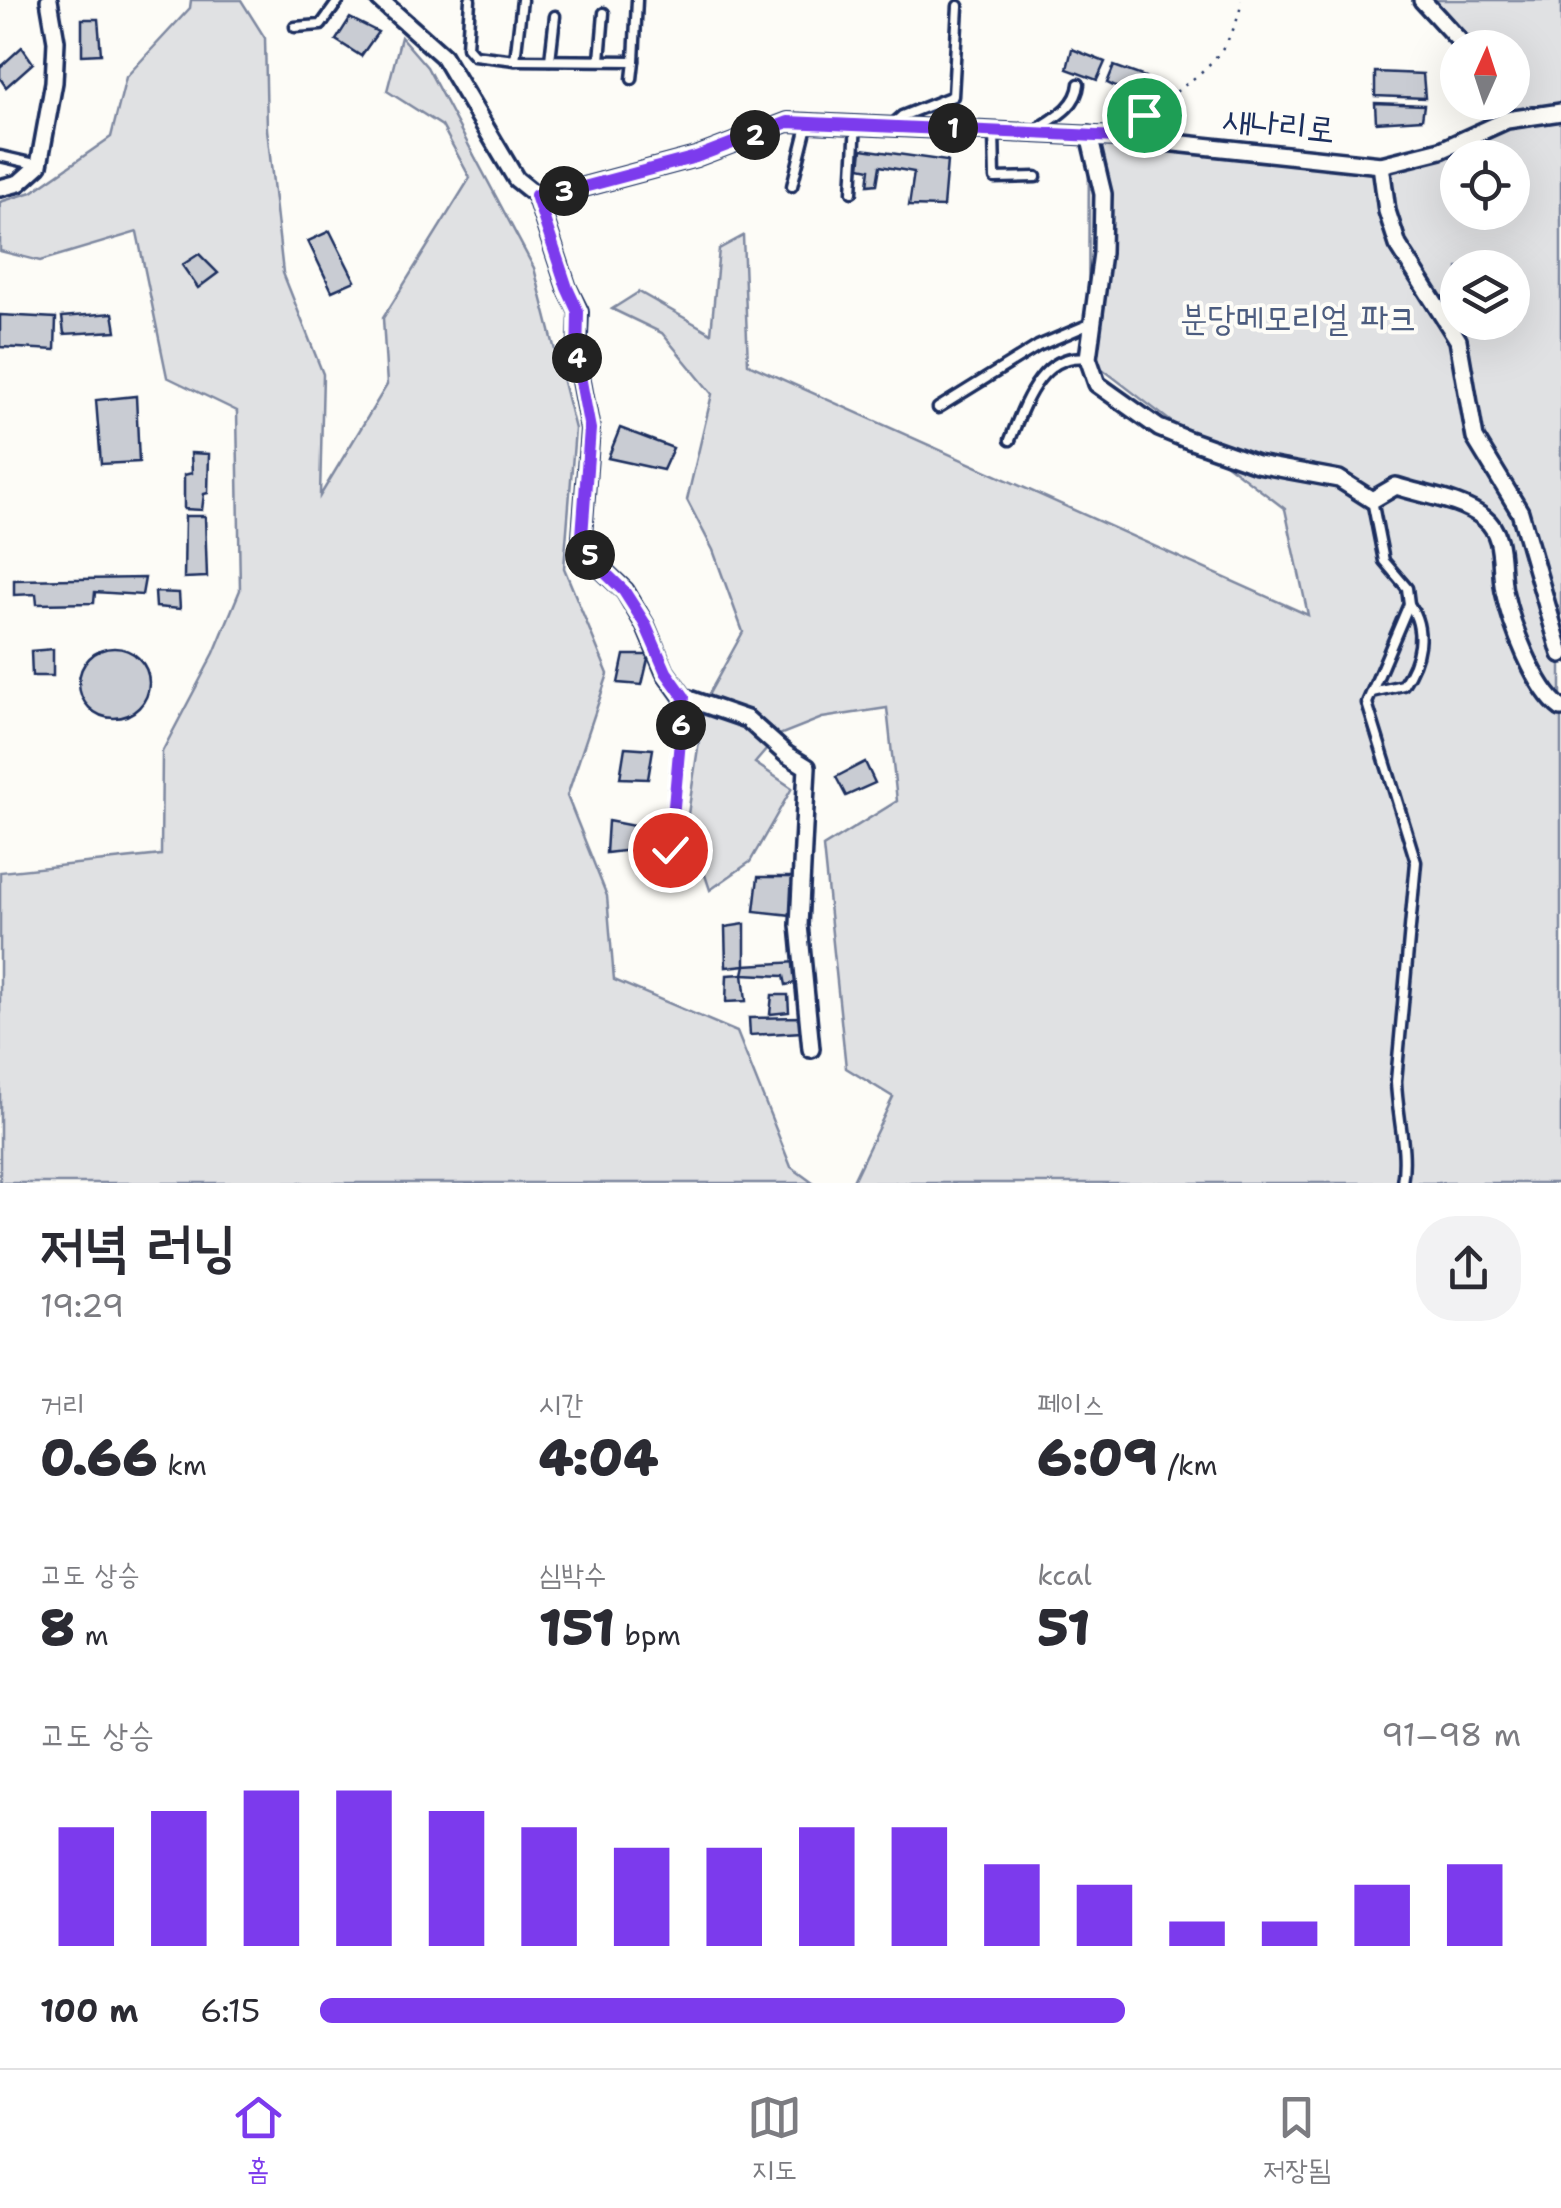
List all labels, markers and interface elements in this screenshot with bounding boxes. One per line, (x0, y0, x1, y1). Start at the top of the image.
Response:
north arrow (1440, 30, 1530, 120)
map controls (1440, 30, 1530, 340)
pin (1102, 73, 1187, 158)
icon: arrive (1117, 88, 1172, 143)
street label: 새나리로 (1221, 94, 1338, 153)
pin: 1 (928, 103, 978, 153)
text: 1 (947, 109, 959, 147)
pin: 2 (730, 110, 780, 160)
text: 2 (745, 116, 765, 154)
button: locate (1440, 140, 1530, 230)
pin: 3 (539, 166, 589, 216)
text: 3 (554, 172, 574, 210)
button: layers (1440, 250, 1530, 340)
park label: 분당메모리얼 파크 (1179, 294, 1417, 341)
pin: 4 (552, 333, 602, 383)
text: 4 (567, 339, 587, 377)
pin: 5 (565, 530, 615, 580)
text: 5 (581, 536, 599, 574)
pin: 6 (656, 700, 706, 750)
text: 6 (671, 706, 691, 744)
pin (628, 808, 713, 893)
icon: check (643, 823, 698, 878)
text: 저녁 러닝 (40, 1209, 236, 1283)
button: share (1416, 1216, 1521, 1321)
text: 19:29 (40, 1284, 124, 1327)
text: 거리 (40, 1385, 85, 1423)
text: 시간 (539, 1385, 584, 1423)
text: 페이스 (1037, 1385, 1105, 1423)
text: 0.66 (40, 1424, 158, 1491)
text: 4:04 (539, 1424, 659, 1491)
text: 6:09 (1037, 1424, 1158, 1491)
text: km (158, 1446, 207, 1484)
text: /km (1158, 1446, 1218, 1484)
text: 고도 상승 (40, 1555, 140, 1593)
text: 심박수 (539, 1555, 606, 1593)
text: kcal (1037, 1556, 1092, 1594)
text: 8 (40, 1594, 75, 1661)
text: 151 (539, 1594, 615, 1661)
text: 51 (1037, 1594, 1090, 1661)
text: m (75, 1616, 109, 1654)
text: bpm (615, 1616, 681, 1654)
text: 고도 상승 (40, 1713, 154, 1756)
text: 91–98 m (1381, 1713, 1521, 1756)
text: 100 m (40, 1989, 139, 2032)
text: 6:15 (200, 1989, 260, 2032)
tab: 홈 (231, 2090, 286, 2189)
tab: 지도 (747, 2090, 802, 2189)
tab: 저장됨 (1263, 2090, 1330, 2189)

